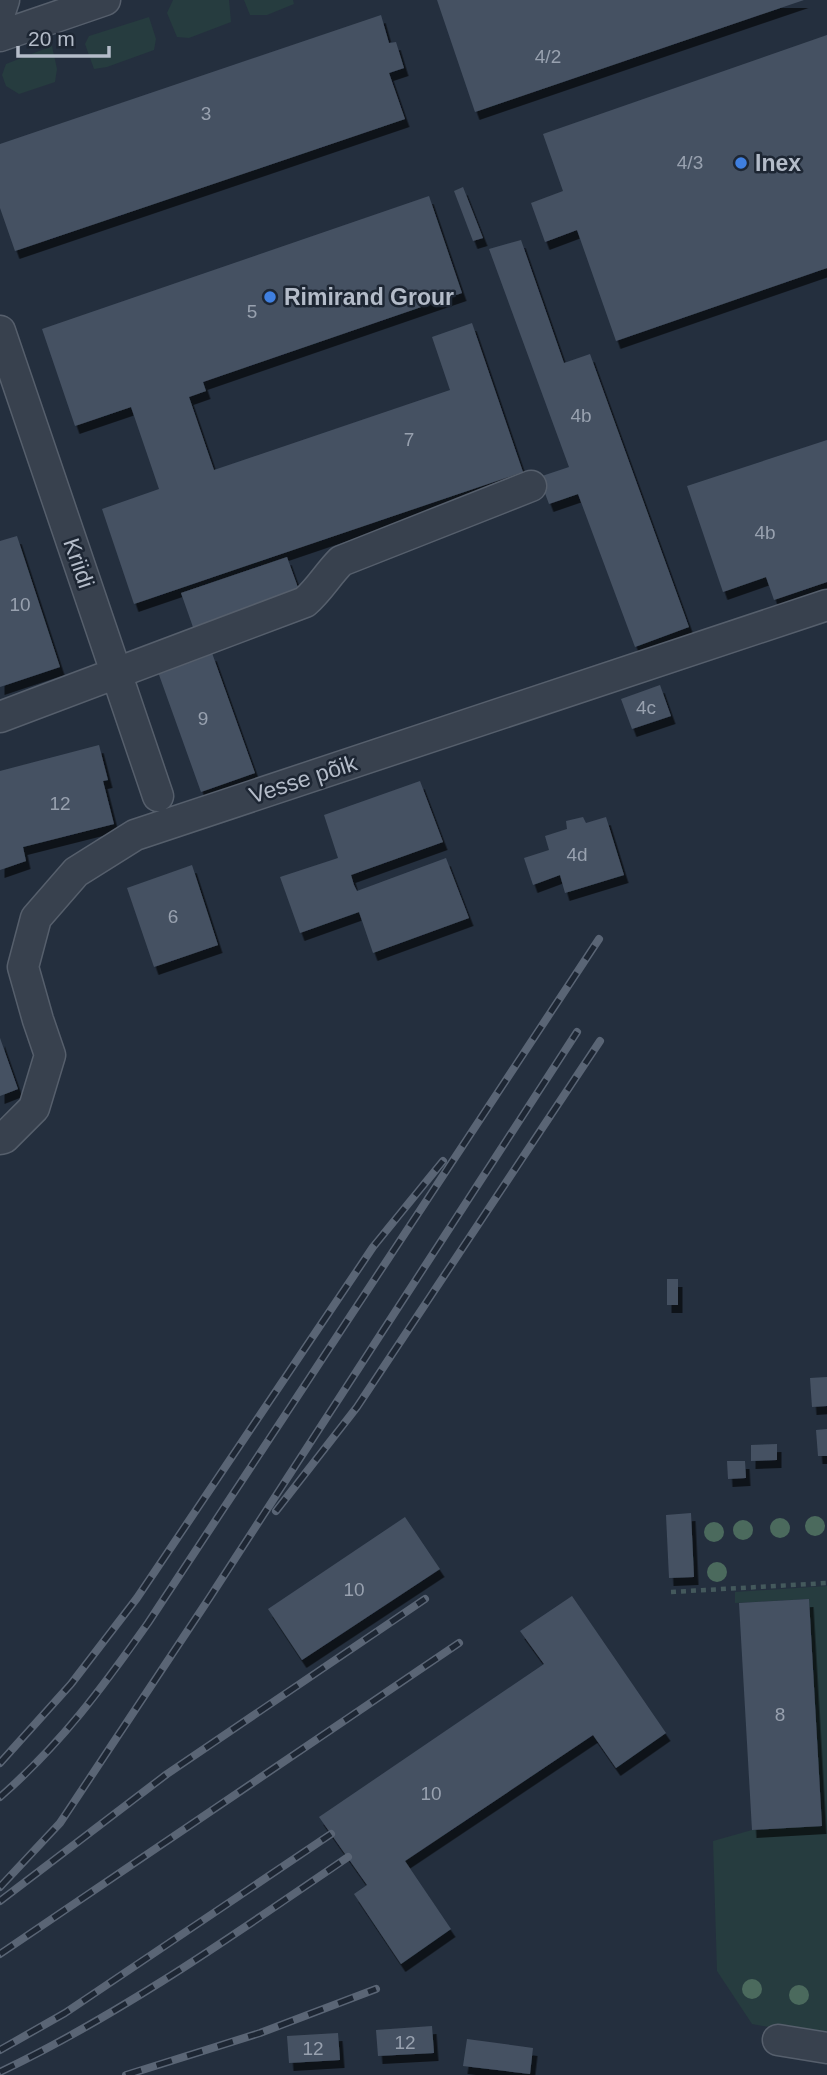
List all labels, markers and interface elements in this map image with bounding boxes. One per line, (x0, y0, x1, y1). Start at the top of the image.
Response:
scale bar (18, 14, 108, 58)
text: 20 m (28, 27, 75, 50)
house number: 4/2 (535, 46, 561, 67)
house number: 3 (201, 103, 211, 124)
place label: Inex (755, 150, 801, 176)
house number: 4/3 (677, 152, 703, 173)
marker: Inex (733, 155, 749, 171)
place label: Rimirand Grour (284, 284, 454, 310)
marker: Rimirand Grour (262, 289, 278, 305)
house number: 5 (247, 301, 257, 322)
house number: 4b (570, 405, 592, 426)
house number: 7 (404, 429, 414, 450)
house number: 4b (754, 522, 776, 543)
street label: Kriidi (58, 535, 100, 591)
house number: 10 (9, 594, 31, 615)
house number: 4c (636, 697, 656, 718)
house number: 9 (198, 708, 208, 729)
street label: Vesse põik (246, 749, 360, 809)
house number: 12 (49, 793, 71, 814)
house number: 4d (566, 844, 588, 865)
house number: 6 (168, 906, 178, 927)
house number: 10 (343, 1579, 365, 1600)
house number: 8 (775, 1704, 785, 1725)
house number: 10 (420, 1783, 442, 1804)
house number: 12 (394, 2032, 416, 2053)
house number: 12 (302, 2038, 324, 2059)

